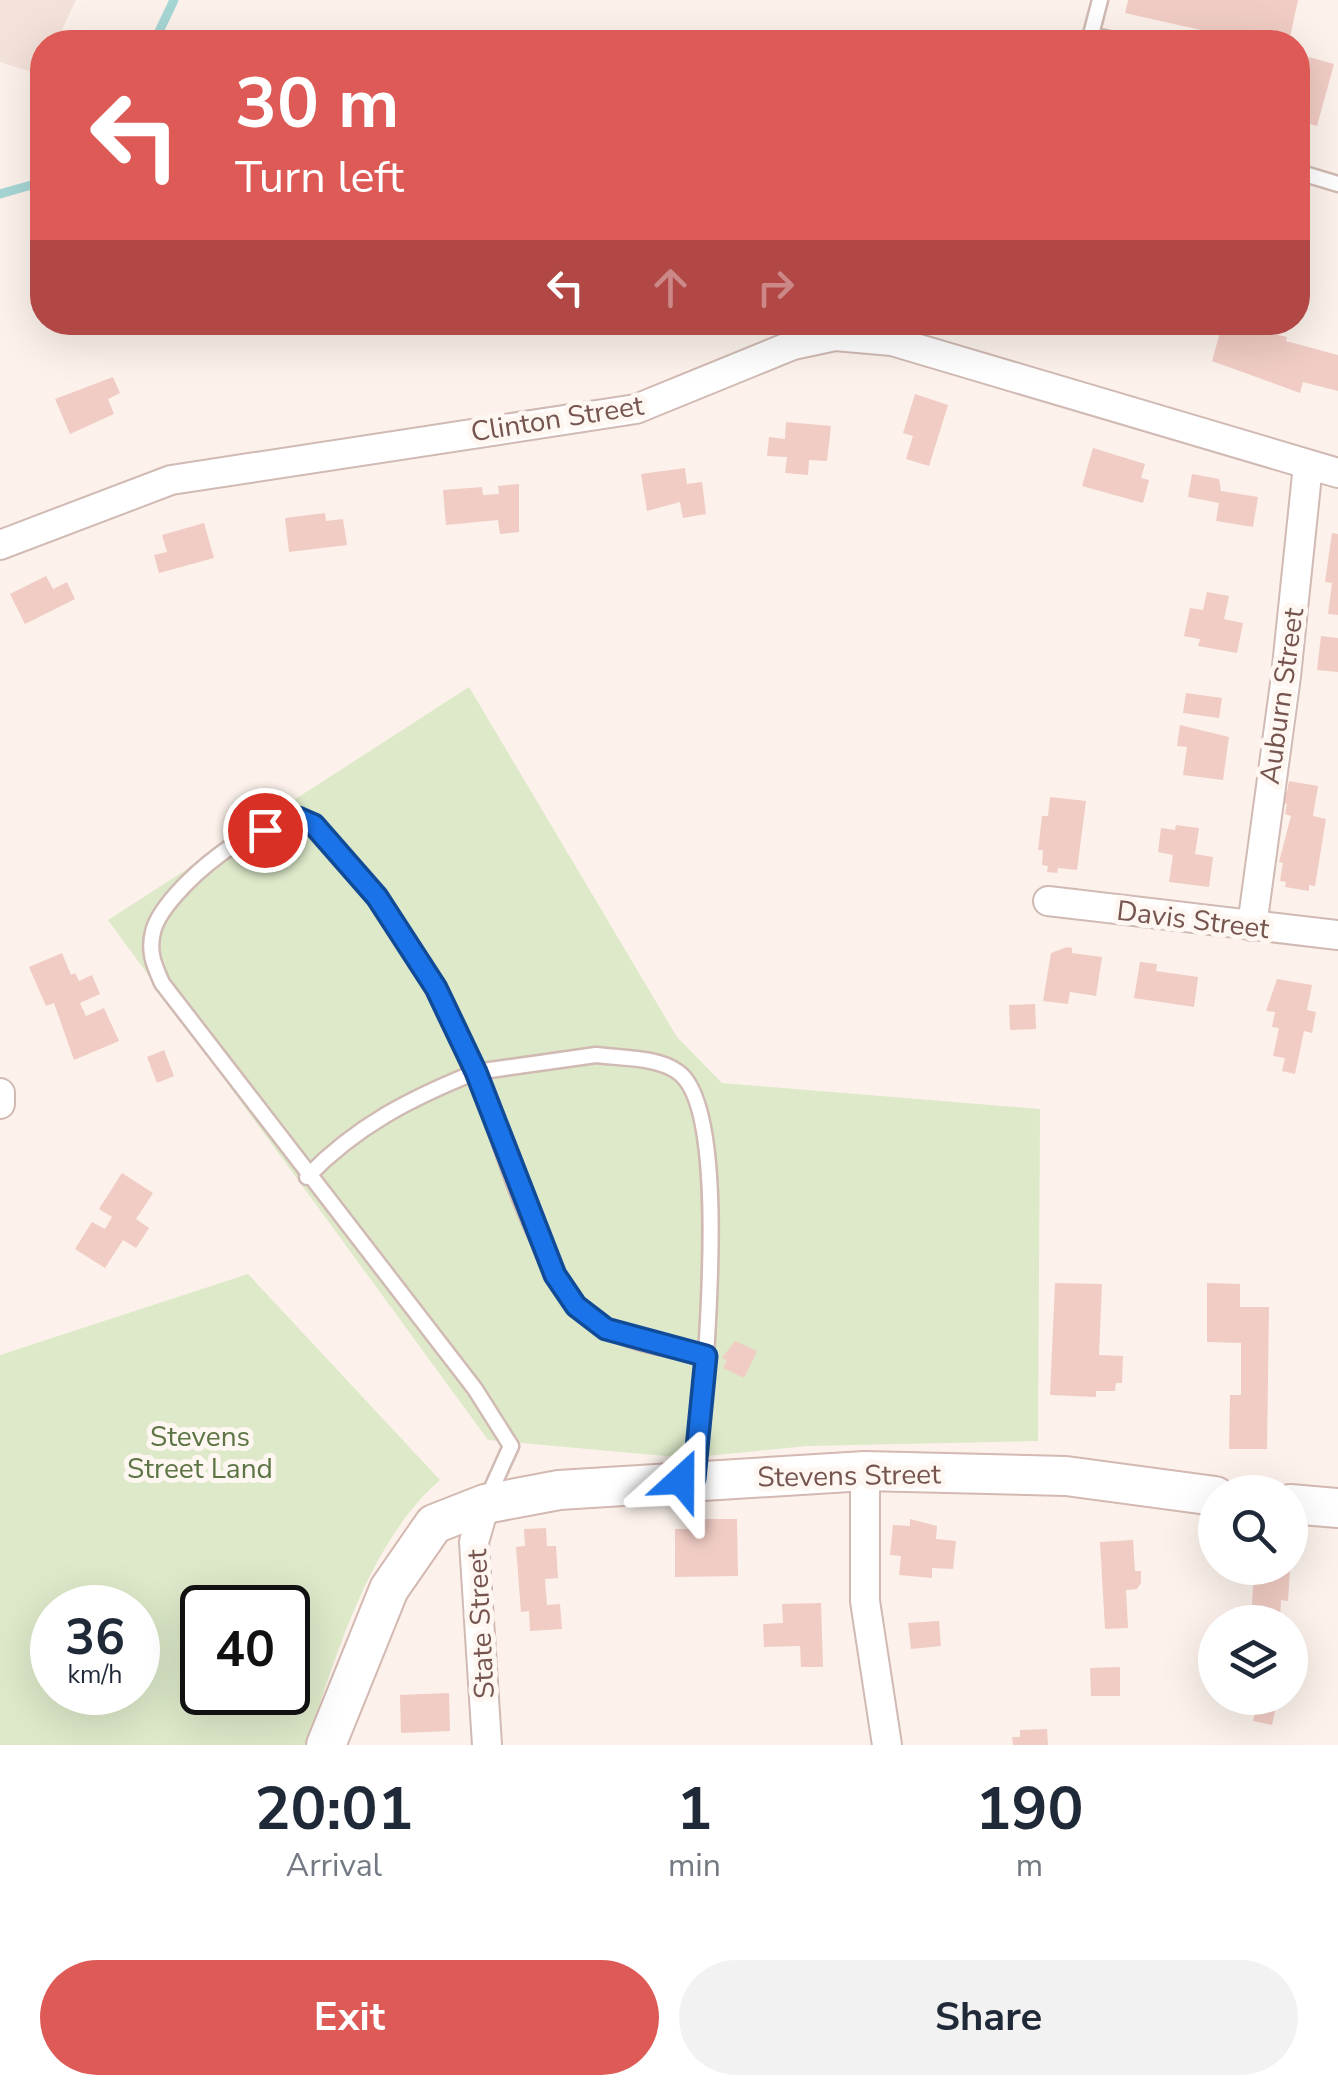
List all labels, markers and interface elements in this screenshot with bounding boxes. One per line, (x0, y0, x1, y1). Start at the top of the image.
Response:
text: 30 m (235, 56, 399, 152)
icon: left (70, 70, 200, 200)
text: Turn left (235, 147, 404, 208)
icon: left (538, 260, 593, 315)
icon: ahead (643, 260, 698, 315)
icon: right (748, 260, 803, 315)
street label: Clinton Street (468, 387, 646, 451)
street label: Auburn Street (1251, 605, 1313, 787)
pin (223, 788, 308, 873)
icon: arrive (238, 803, 293, 858)
street label: Davis Street (1114, 892, 1272, 948)
park label: Stevens Street Land (127, 1418, 273, 1488)
position arrow (629, 1428, 733, 1532)
street label: Stevens Street (757, 1455, 941, 1497)
map controls (1198, 1475, 1308, 1715)
button: search (1198, 1475, 1308, 1585)
street label: State Street (458, 1548, 504, 1700)
speed limit sign: 40 (180, 1585, 310, 1715)
text: 36 (65, 1603, 125, 1672)
button: layers (1198, 1605, 1308, 1715)
text: km/h (67, 1658, 123, 1692)
text: 20:01 (255, 1768, 413, 1850)
text: 1 (676, 1768, 712, 1850)
text: 190 (975, 1768, 1083, 1850)
text: Arrival (286, 1844, 382, 1887)
text: min (668, 1844, 721, 1887)
text: m (1016, 1844, 1043, 1887)
button: Exit (40, 1960, 659, 2075)
button: Share (679, 1960, 1298, 2075)

